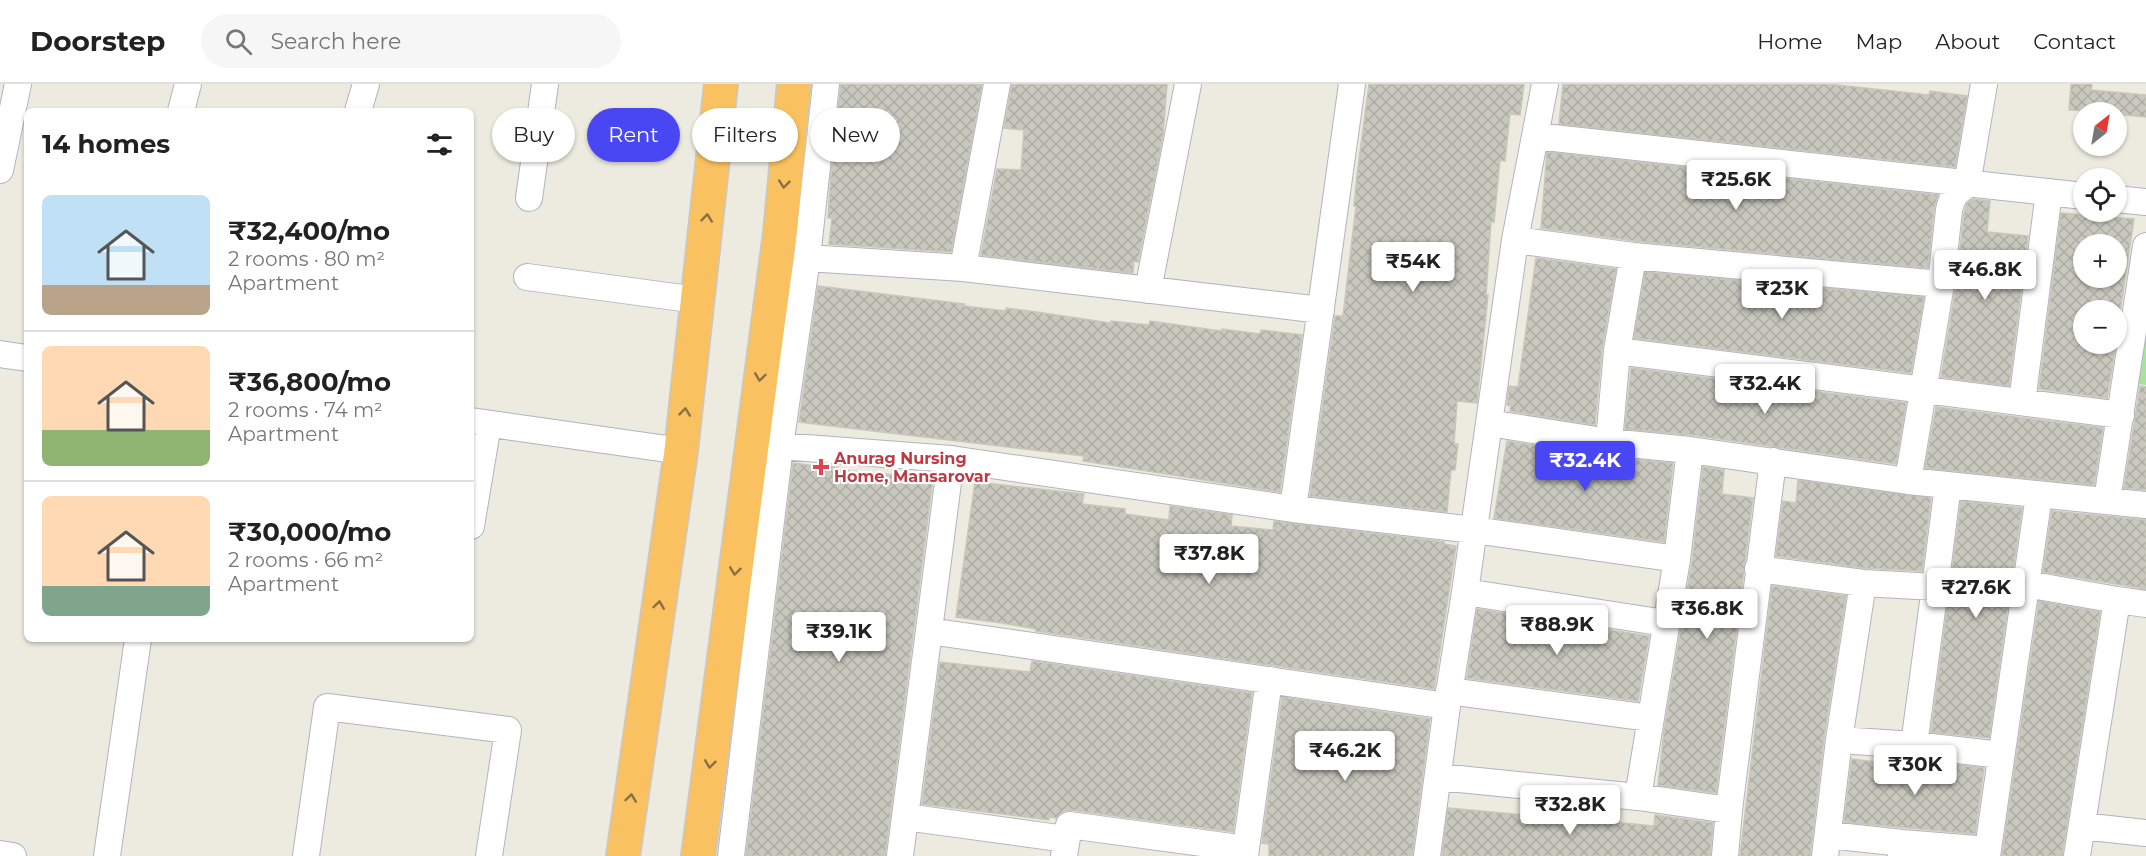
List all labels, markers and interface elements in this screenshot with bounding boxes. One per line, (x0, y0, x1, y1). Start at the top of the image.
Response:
search box (201, 14, 621, 68)
text: Doorstep (30, 24, 165, 58)
icon: search (222, 25, 255, 58)
text: Search here (270, 28, 401, 55)
text: Home (1757, 29, 1822, 54)
text: Map (1855, 29, 1902, 54)
text: About (1935, 29, 2000, 54)
text: Contact (2033, 29, 2116, 54)
north arrow (2073, 102, 2127, 156)
map controls (2073, 102, 2127, 354)
chip: Buy (492, 108, 575, 162)
chip: Rent (587, 108, 680, 162)
chip: Filters (692, 108, 798, 162)
chip: New (810, 108, 900, 162)
text: 14 homes (42, 128, 170, 160)
icon: filters (423, 128, 456, 161)
pin: ₹25.6K (1687, 160, 1785, 211)
text: ₹25.6K (1701, 167, 1771, 191)
button: locate (2073, 168, 2127, 222)
one-way arrow (778, 179, 791, 189)
one-way arrow (700, 213, 712, 223)
text: ₹32,400/mo (228, 215, 390, 247)
icon: home (90, 219, 162, 291)
button: + (2073, 234, 2127, 288)
pin: ₹54K (1377, 242, 1449, 293)
text: 2 rooms · 80 m² (228, 247, 385, 271)
text: ₹54K (1386, 249, 1440, 273)
pin: ₹46.8K (1936, 250, 2034, 301)
text: ₹46.8K (1948, 257, 2022, 281)
pin: ₹23K (1746, 269, 1818, 320)
text: Apartment (228, 271, 339, 295)
text: ₹23K (1756, 276, 1808, 300)
button: − (2073, 300, 2127, 354)
pin: ₹32.4K (1716, 364, 1814, 415)
text: ₹36,800/mo (228, 366, 391, 398)
icon: home (90, 370, 162, 442)
text: ₹32.4K (1729, 371, 1801, 395)
one-way arrow (755, 373, 767, 382)
text: 2 rooms · 74 m² (228, 398, 383, 422)
one-way arrow (678, 407, 691, 416)
text: Apartment (228, 422, 339, 446)
pin: ₹32.4K (1536, 441, 1634, 492)
text: ₹32.4K (1549, 448, 1621, 472)
place label: Anurag Nursing Home, Mansarovar (833, 449, 991, 486)
marker: Anurag Nursing Home, Mansarovar (812, 458, 830, 476)
text: ₹30,000/mo (228, 516, 391, 548)
icon: home (90, 520, 162, 592)
pin: ₹37.8K (1160, 534, 1258, 585)
text: ₹37.8K (1173, 541, 1245, 565)
text: 2 rooms · 66 m² (228, 548, 383, 572)
one-way arrow (729, 566, 741, 575)
pin: ₹27.6K (1927, 568, 2025, 619)
text: Apartment (228, 572, 339, 596)
text: ₹27.6K (1941, 575, 2011, 599)
pin: ₹36.8K (1658, 589, 1756, 640)
text: ₹36.8K (1671, 596, 1743, 620)
one-way arrow (652, 600, 664, 610)
pin: ₹88.9K (1508, 605, 1606, 656)
pin: ₹39.1K (790, 612, 888, 663)
text: ₹88.9K (1520, 612, 1594, 636)
text: ₹39.1K (806, 619, 872, 643)
pin: ₹46.2K (1296, 731, 1394, 782)
text: ₹46.2K (1309, 738, 1381, 762)
pin: ₹30K (1879, 745, 1951, 796)
text: ₹30K (1888, 752, 1942, 776)
one-way arrow (704, 760, 716, 769)
pin: ₹32.8K (1521, 785, 1619, 836)
text: ₹32.8K (1534, 792, 1606, 816)
one-way arrow (625, 793, 637, 803)

